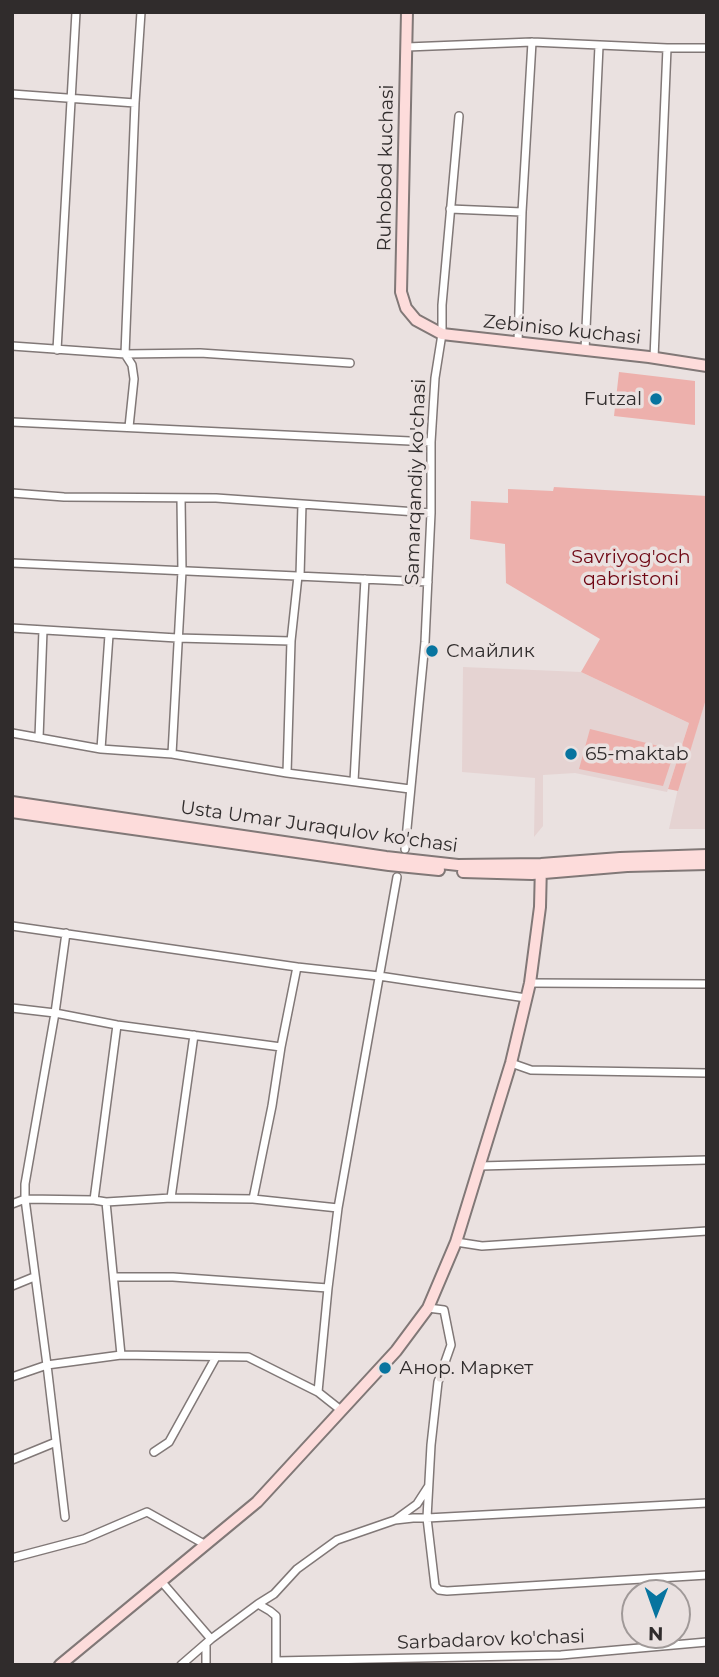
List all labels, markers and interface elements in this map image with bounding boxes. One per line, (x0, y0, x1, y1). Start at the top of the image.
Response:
street label: Ruhobod kuchasi (373, 84, 399, 252)
street label: Zebiniso kuchasi (482, 310, 642, 350)
street label: Samarqandiy ko'chasi (401, 378, 431, 586)
place label: Futzal (584, 388, 642, 410)
marker: Futzal (648, 391, 664, 407)
park label: Savriyog'och qabristoni (571, 546, 691, 590)
place label: Смайлик (446, 640, 535, 662)
marker: Смайлик (424, 643, 440, 659)
place label: 65-maktab (585, 743, 689, 765)
marker: 65-maktab (563, 746, 579, 762)
street label: Usta Umar Juraqulov ko'chasi (179, 796, 459, 858)
place label: Анор. Маркет (399, 1357, 533, 1379)
marker: Анор. Маркет (377, 1360, 393, 1376)
north arrow (621, 1579, 691, 1649)
text: N (648, 1622, 664, 1645)
street label: Sarbadarov ko'chasi (397, 1625, 585, 1655)

